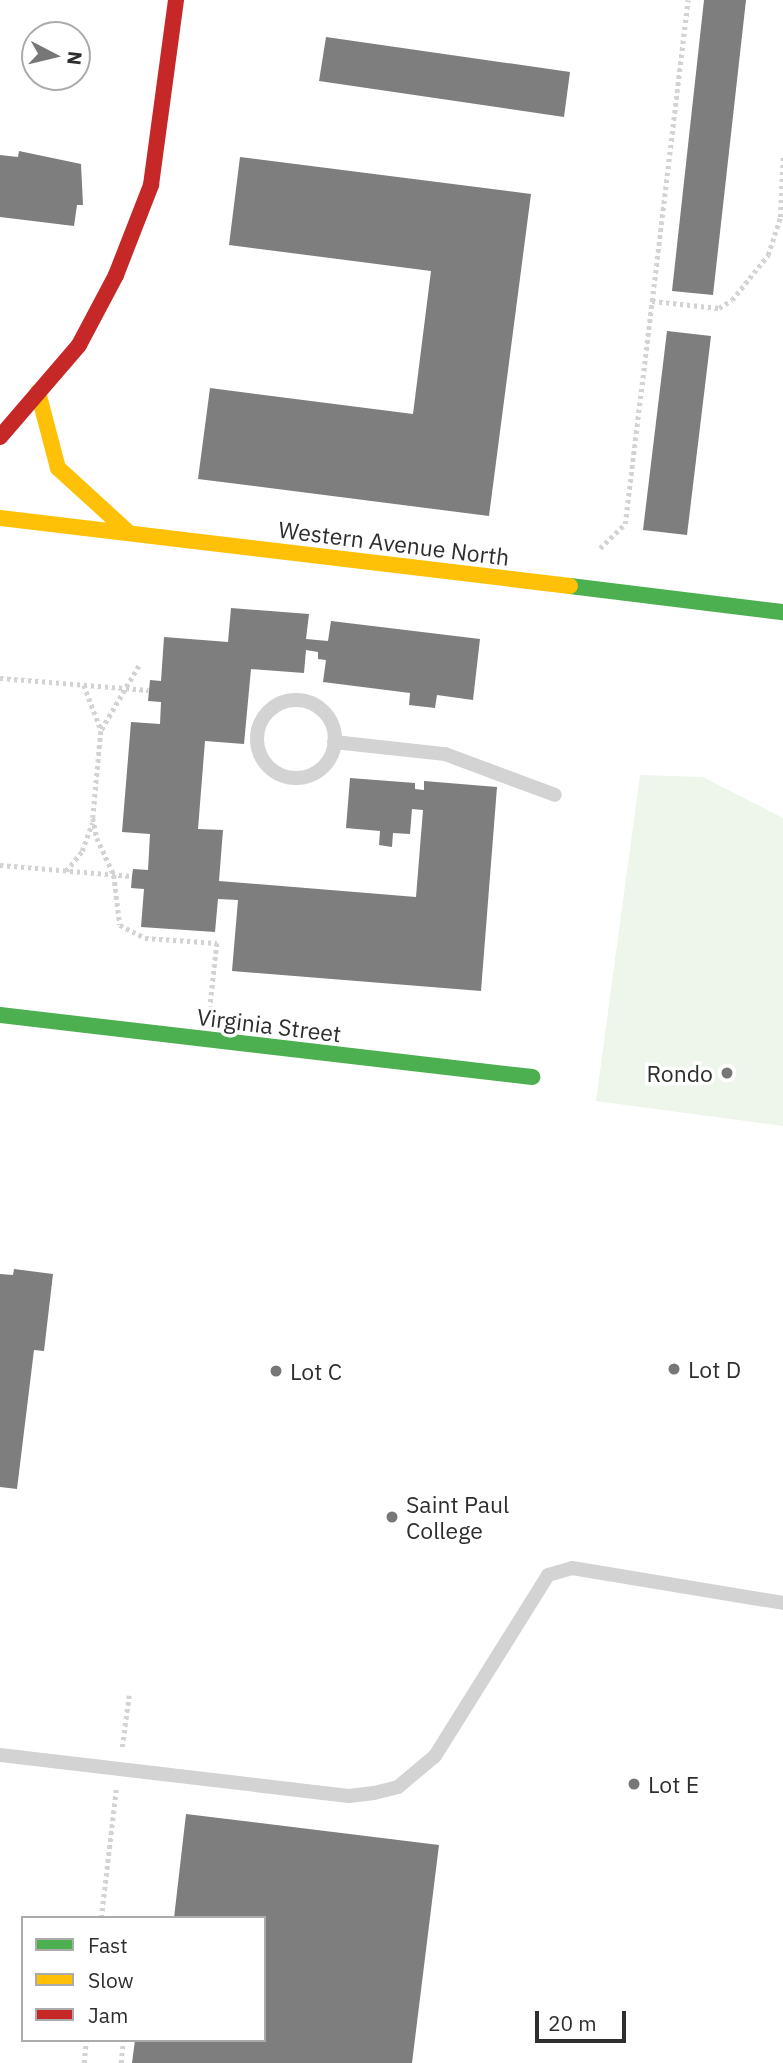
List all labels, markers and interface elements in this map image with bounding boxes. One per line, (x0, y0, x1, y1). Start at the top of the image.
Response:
north arrow (21, 21, 91, 91)
text: N (62, 50, 88, 67)
street label: Western Avenue North (277, 515, 511, 571)
street label: Virginia Street (195, 1002, 343, 1048)
place label: Rondo (646, 1059, 713, 1087)
marker: Rondo (719, 1065, 735, 1081)
place label: Lot D (688, 1355, 741, 1383)
place label: Lot C (290, 1357, 342, 1385)
marker: Lot D (666, 1361, 682, 1377)
marker: Lot C (268, 1363, 284, 1379)
place label: Saint Paul College (406, 1490, 509, 1544)
marker: Saint Paul College (384, 1509, 400, 1525)
place label: Lot E (648, 1770, 699, 1798)
marker: Lot E (626, 1776, 642, 1792)
legend (21, 1916, 266, 2042)
text: Fast (88, 1931, 128, 1959)
text: Slow (88, 1966, 134, 1994)
scale bar (538, 1996, 629, 2040)
text: Jam (88, 2001, 128, 2029)
text: 20 m (548, 2009, 597, 2037)

